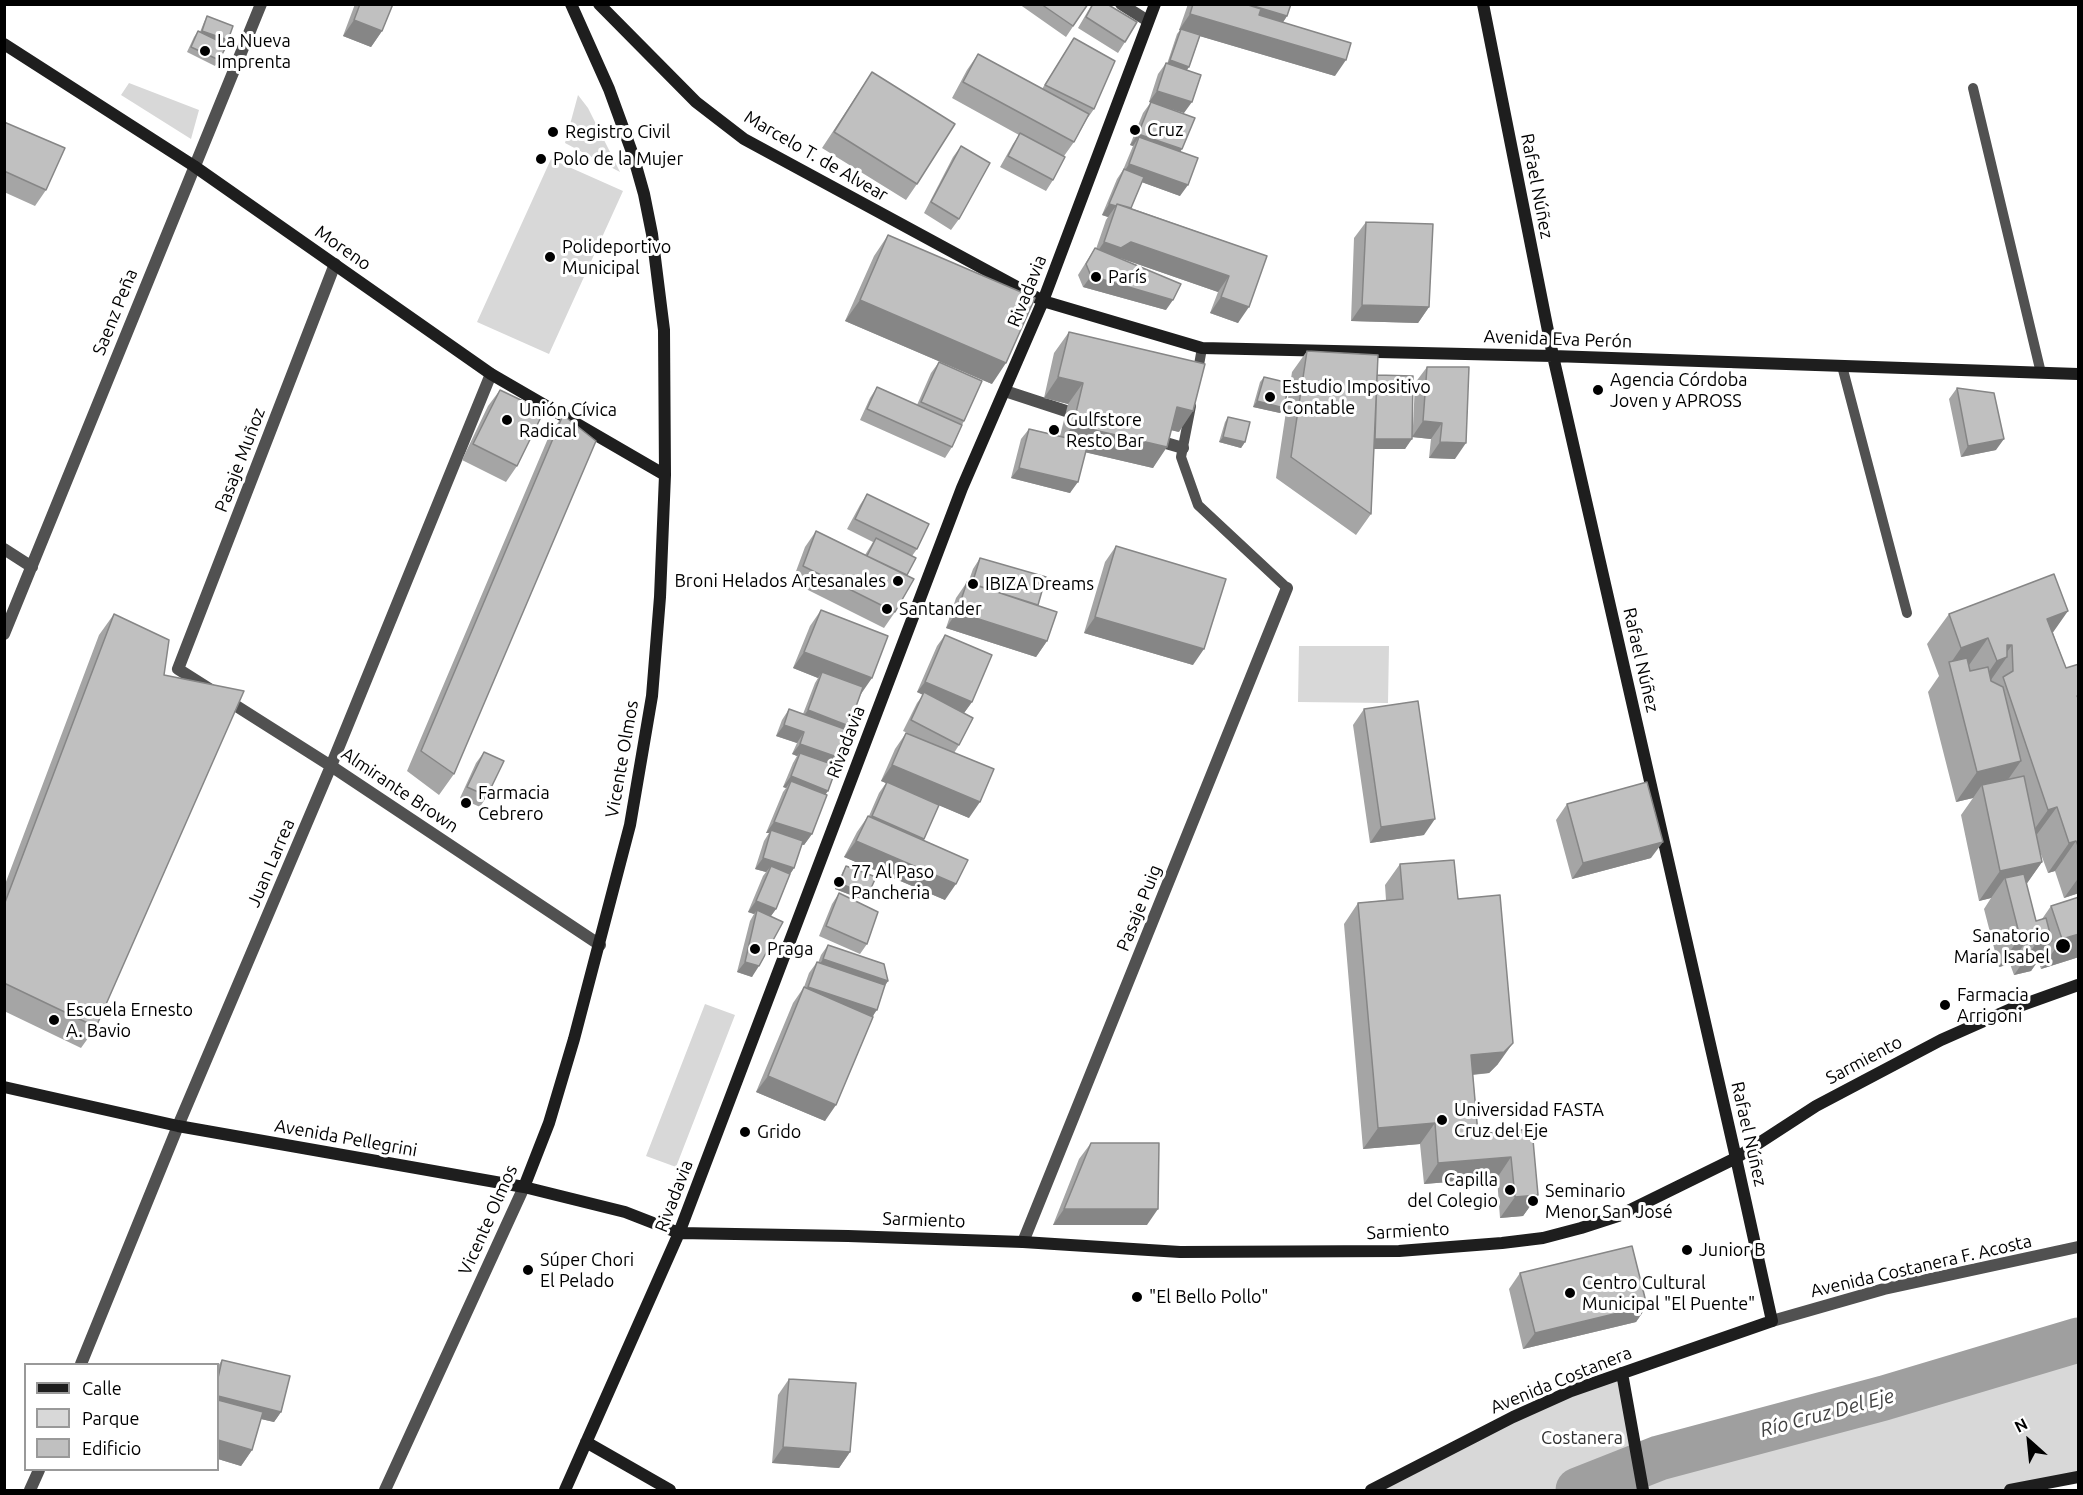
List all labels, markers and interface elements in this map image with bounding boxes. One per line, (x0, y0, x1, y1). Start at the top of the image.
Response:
place label: La Nueva Imprenta (217, 30, 291, 72)
marker: La Nueva Imprenta (198, 44, 212, 58)
street label: Marcelo T. de Alvear (740, 106, 892, 206)
place label: Cruz (1147, 119, 1183, 141)
place label: Registro Civil (565, 121, 670, 143)
marker: Cruz (1128, 123, 1142, 137)
marker: Registro Civil (546, 125, 560, 139)
street label: Rafael Núñez (1516, 131, 1558, 241)
place label: Polo de la Mujer (553, 148, 683, 170)
marker: Polo de la Mujer (534, 152, 548, 166)
street label: Moreno (311, 221, 375, 275)
place label: Polideportivo Municipal (562, 236, 671, 278)
marker: Polideportivo Municipal (543, 250, 557, 264)
street label: Rivadavia (1003, 252, 1051, 330)
street label: Saenz Peña (88, 266, 142, 358)
place label: París (1108, 266, 1147, 288)
marker: París (1089, 270, 1103, 284)
street label: Avenida Eva Perón (1483, 326, 1633, 352)
place label: Agencia Córdoba Joven y APROSS (1610, 369, 1748, 412)
place label: Estudio Impositivo Contable (1282, 376, 1431, 418)
marker: Agencia Córdoba Joven y APROSS (1591, 383, 1605, 397)
marker: Estudio Impositivo Contable (1263, 390, 1277, 404)
place label: Unión Cívica Radical (519, 399, 617, 442)
street label: Pasaje Muñoz (210, 405, 270, 515)
place label: Gulfstore Resto Bar (1066, 409, 1144, 452)
marker: Unión Cívica Radical (500, 413, 514, 427)
marker: Gulfstore Resto Bar (1047, 423, 1061, 437)
place label: Broni Helados Artesanales (674, 570, 886, 592)
place label: IBIZA Dreams (985, 573, 1094, 595)
marker: Broni Helados Artesanales (891, 574, 905, 588)
marker: IBIZA Dreams (966, 577, 980, 591)
place label: Santander (899, 598, 982, 620)
marker: Santander (880, 602, 894, 616)
street label: Rafael Núñez (1618, 605, 1664, 715)
street label: Vicente Olmos (601, 699, 643, 819)
street label: Rivadavia (822, 703, 870, 781)
street label: Almirante Brown (337, 743, 463, 837)
place label: Farmacia Cebrero (478, 782, 550, 824)
marker: Farmacia Cebrero (459, 796, 473, 810)
street label: Juan Larrea (243, 816, 299, 910)
place label: 77 Al Paso Pancheria (851, 861, 934, 904)
street label: Pasaje Puig (1112, 862, 1166, 954)
marker: 77 Al Paso Pancheria (832, 875, 846, 889)
place label: Sanatorio María Isabel (1954, 925, 2050, 968)
marker: Sanatorio María Isabel (2054, 937, 2072, 955)
place label: Praga (767, 938, 813, 960)
marker: Praga (748, 942, 762, 956)
place label: Farmacia Arrigoni (1957, 984, 2029, 1026)
marker: Farmacia Arrigoni (1938, 998, 1952, 1012)
place label: Escuela Ernesto A. Bavio (66, 999, 193, 1042)
marker: Escuela Ernesto A. Bavio (47, 1013, 61, 1027)
street label: Sarmiento (1822, 1031, 1906, 1089)
street label: Rafael Núñez (1726, 1079, 1772, 1189)
place label: Universidad FASTA Cruz del Eje (1454, 1099, 1604, 1142)
marker: Universidad FASTA Cruz del Eje (1435, 1113, 1449, 1127)
street label: Avenida Pellegrini (273, 1115, 419, 1161)
place label: Grido (757, 1121, 801, 1143)
marker: Grido (738, 1125, 752, 1139)
street label: Rivadavia (650, 1157, 698, 1235)
street label: Vicente Olmos (454, 1161, 522, 1279)
place label: Capilla del Colegio (1407, 1169, 1498, 1212)
place label: Seminario Menor San José (1545, 1180, 1673, 1222)
marker: Capilla del Colegio (1503, 1183, 1517, 1197)
marker: Seminario Menor San José (1526, 1194, 1540, 1208)
street label: Sarmiento (882, 1208, 966, 1232)
street label: Sarmiento (1366, 1218, 1450, 1244)
street label: Avenida Costanera F. Acosta (1808, 1230, 2034, 1302)
place label: Junior B (1699, 1239, 1766, 1261)
marker: Junior B (1680, 1243, 1694, 1257)
place label: Súper Chori El Pelado (540, 1249, 634, 1292)
marker: Súper Chori El Pelado (521, 1263, 535, 1277)
place label: Centro Cultural Municipal "El Puente" (1582, 1272, 1755, 1314)
place label: "El Bello Pollo" (1149, 1286, 1268, 1308)
marker: Centro Cultural Municipal "El Puente" (1563, 1286, 1577, 1300)
marker: "El Bello Pollo" (1130, 1290, 1144, 1304)
street label: Avenida Costanera (1487, 1342, 1635, 1418)
legend (24, 1363, 219, 1471)
text: Calle (82, 1378, 122, 1398)
water label: Río Cruz Del Eje (1757, 1384, 1897, 1442)
text: Parque (82, 1408, 139, 1428)
north arrow (1999, 1411, 2059, 1471)
text: N (2011, 1414, 2030, 1436)
park label: Costanera (1541, 1427, 1623, 1449)
text: Edificio (82, 1438, 141, 1458)

